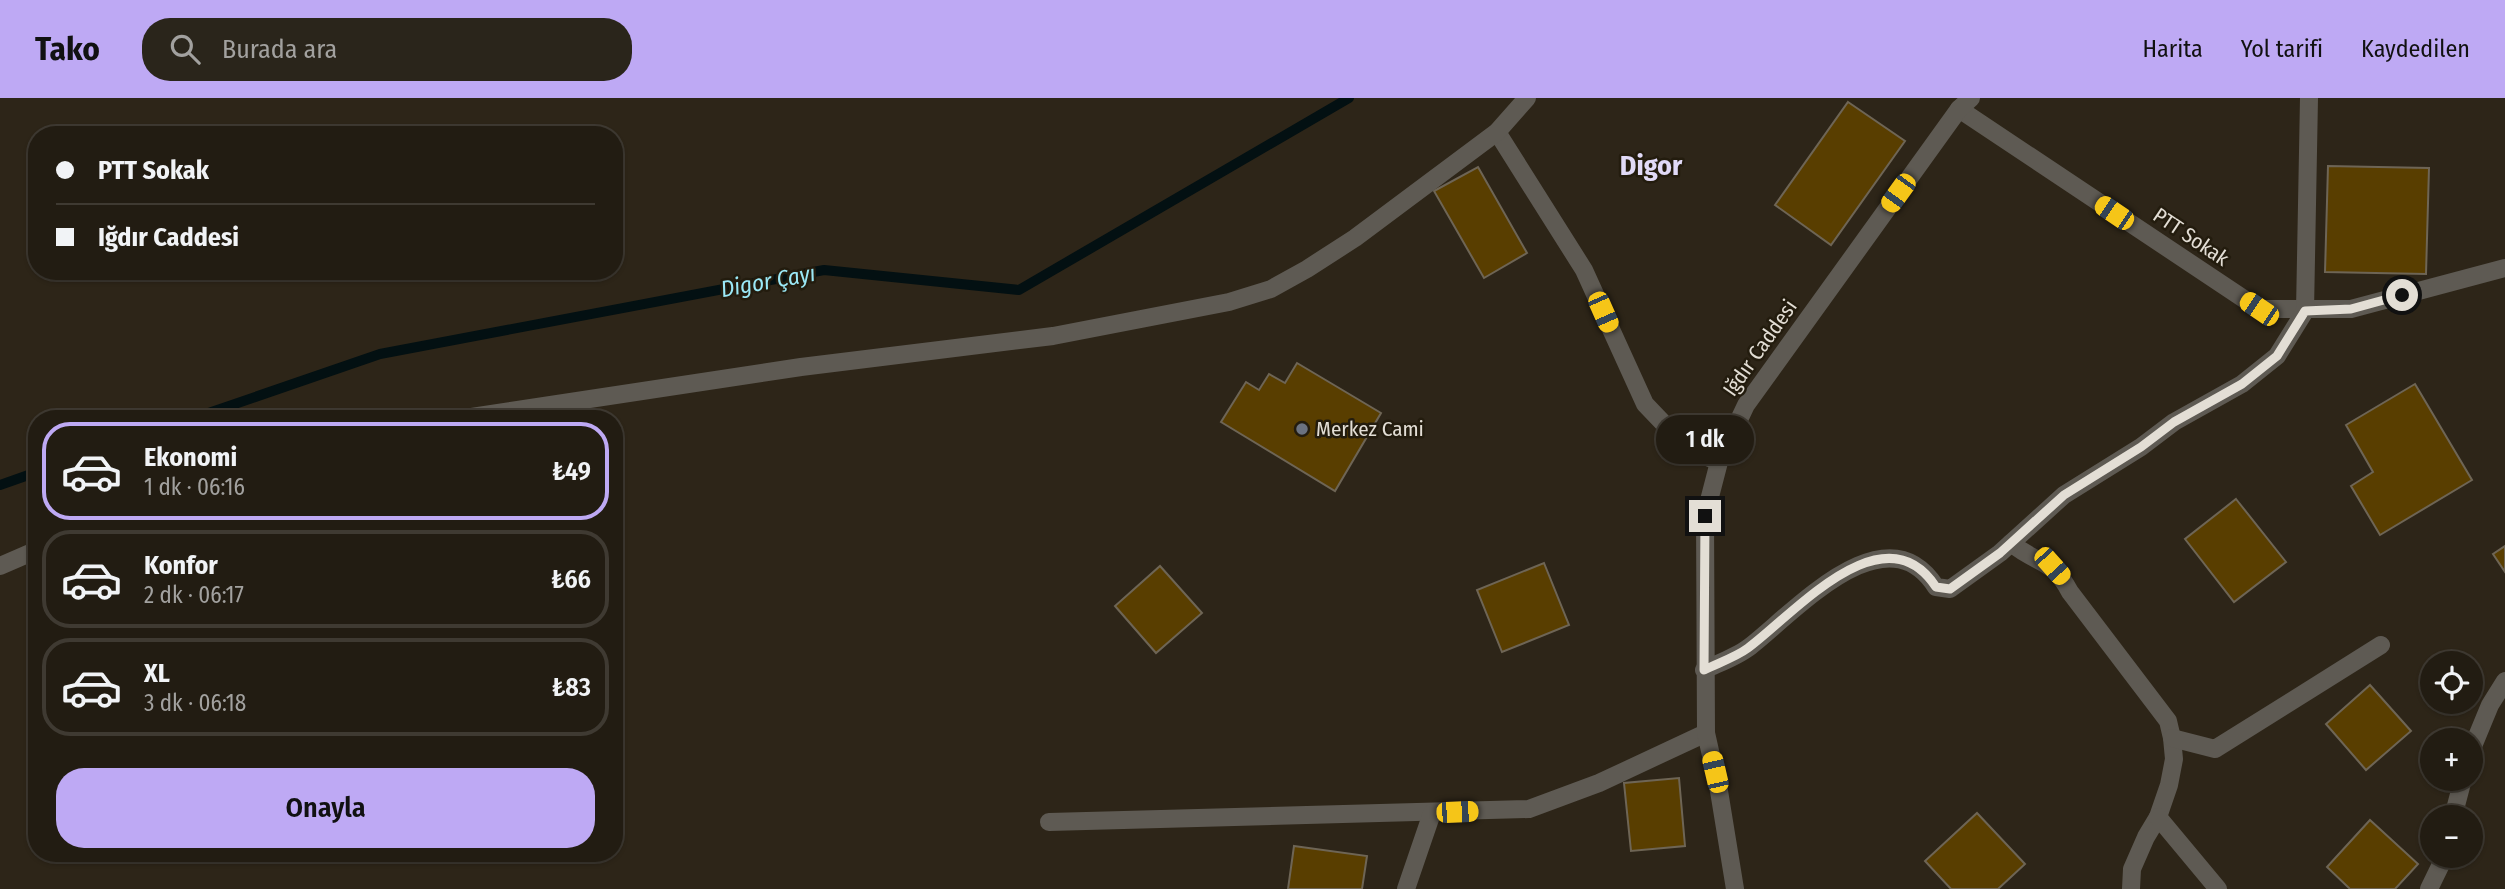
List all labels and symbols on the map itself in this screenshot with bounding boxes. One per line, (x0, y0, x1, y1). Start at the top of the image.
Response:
district label: Digor (1620, 149, 1683, 182)
car (1878, 170, 1919, 216)
car (2091, 193, 2138, 233)
street label: PTT Sokak (2148, 202, 2234, 272)
water label: Digor Çayı (718, 259, 818, 303)
route start (2386, 279, 2418, 311)
car (1585, 289, 1622, 335)
car (2236, 289, 2283, 329)
street label: Iğdır Caddesi (1717, 295, 1803, 401)
callout: 1 dk (1656, 414, 1754, 464)
place label: Merkez Cami (1316, 416, 1424, 442)
marker: Merkez Cami (1294, 421, 1310, 437)
route end (1689, 500, 1721, 532)
car (2031, 543, 2074, 589)
car (1701, 749, 1730, 795)
car (1436, 801, 1479, 823)

